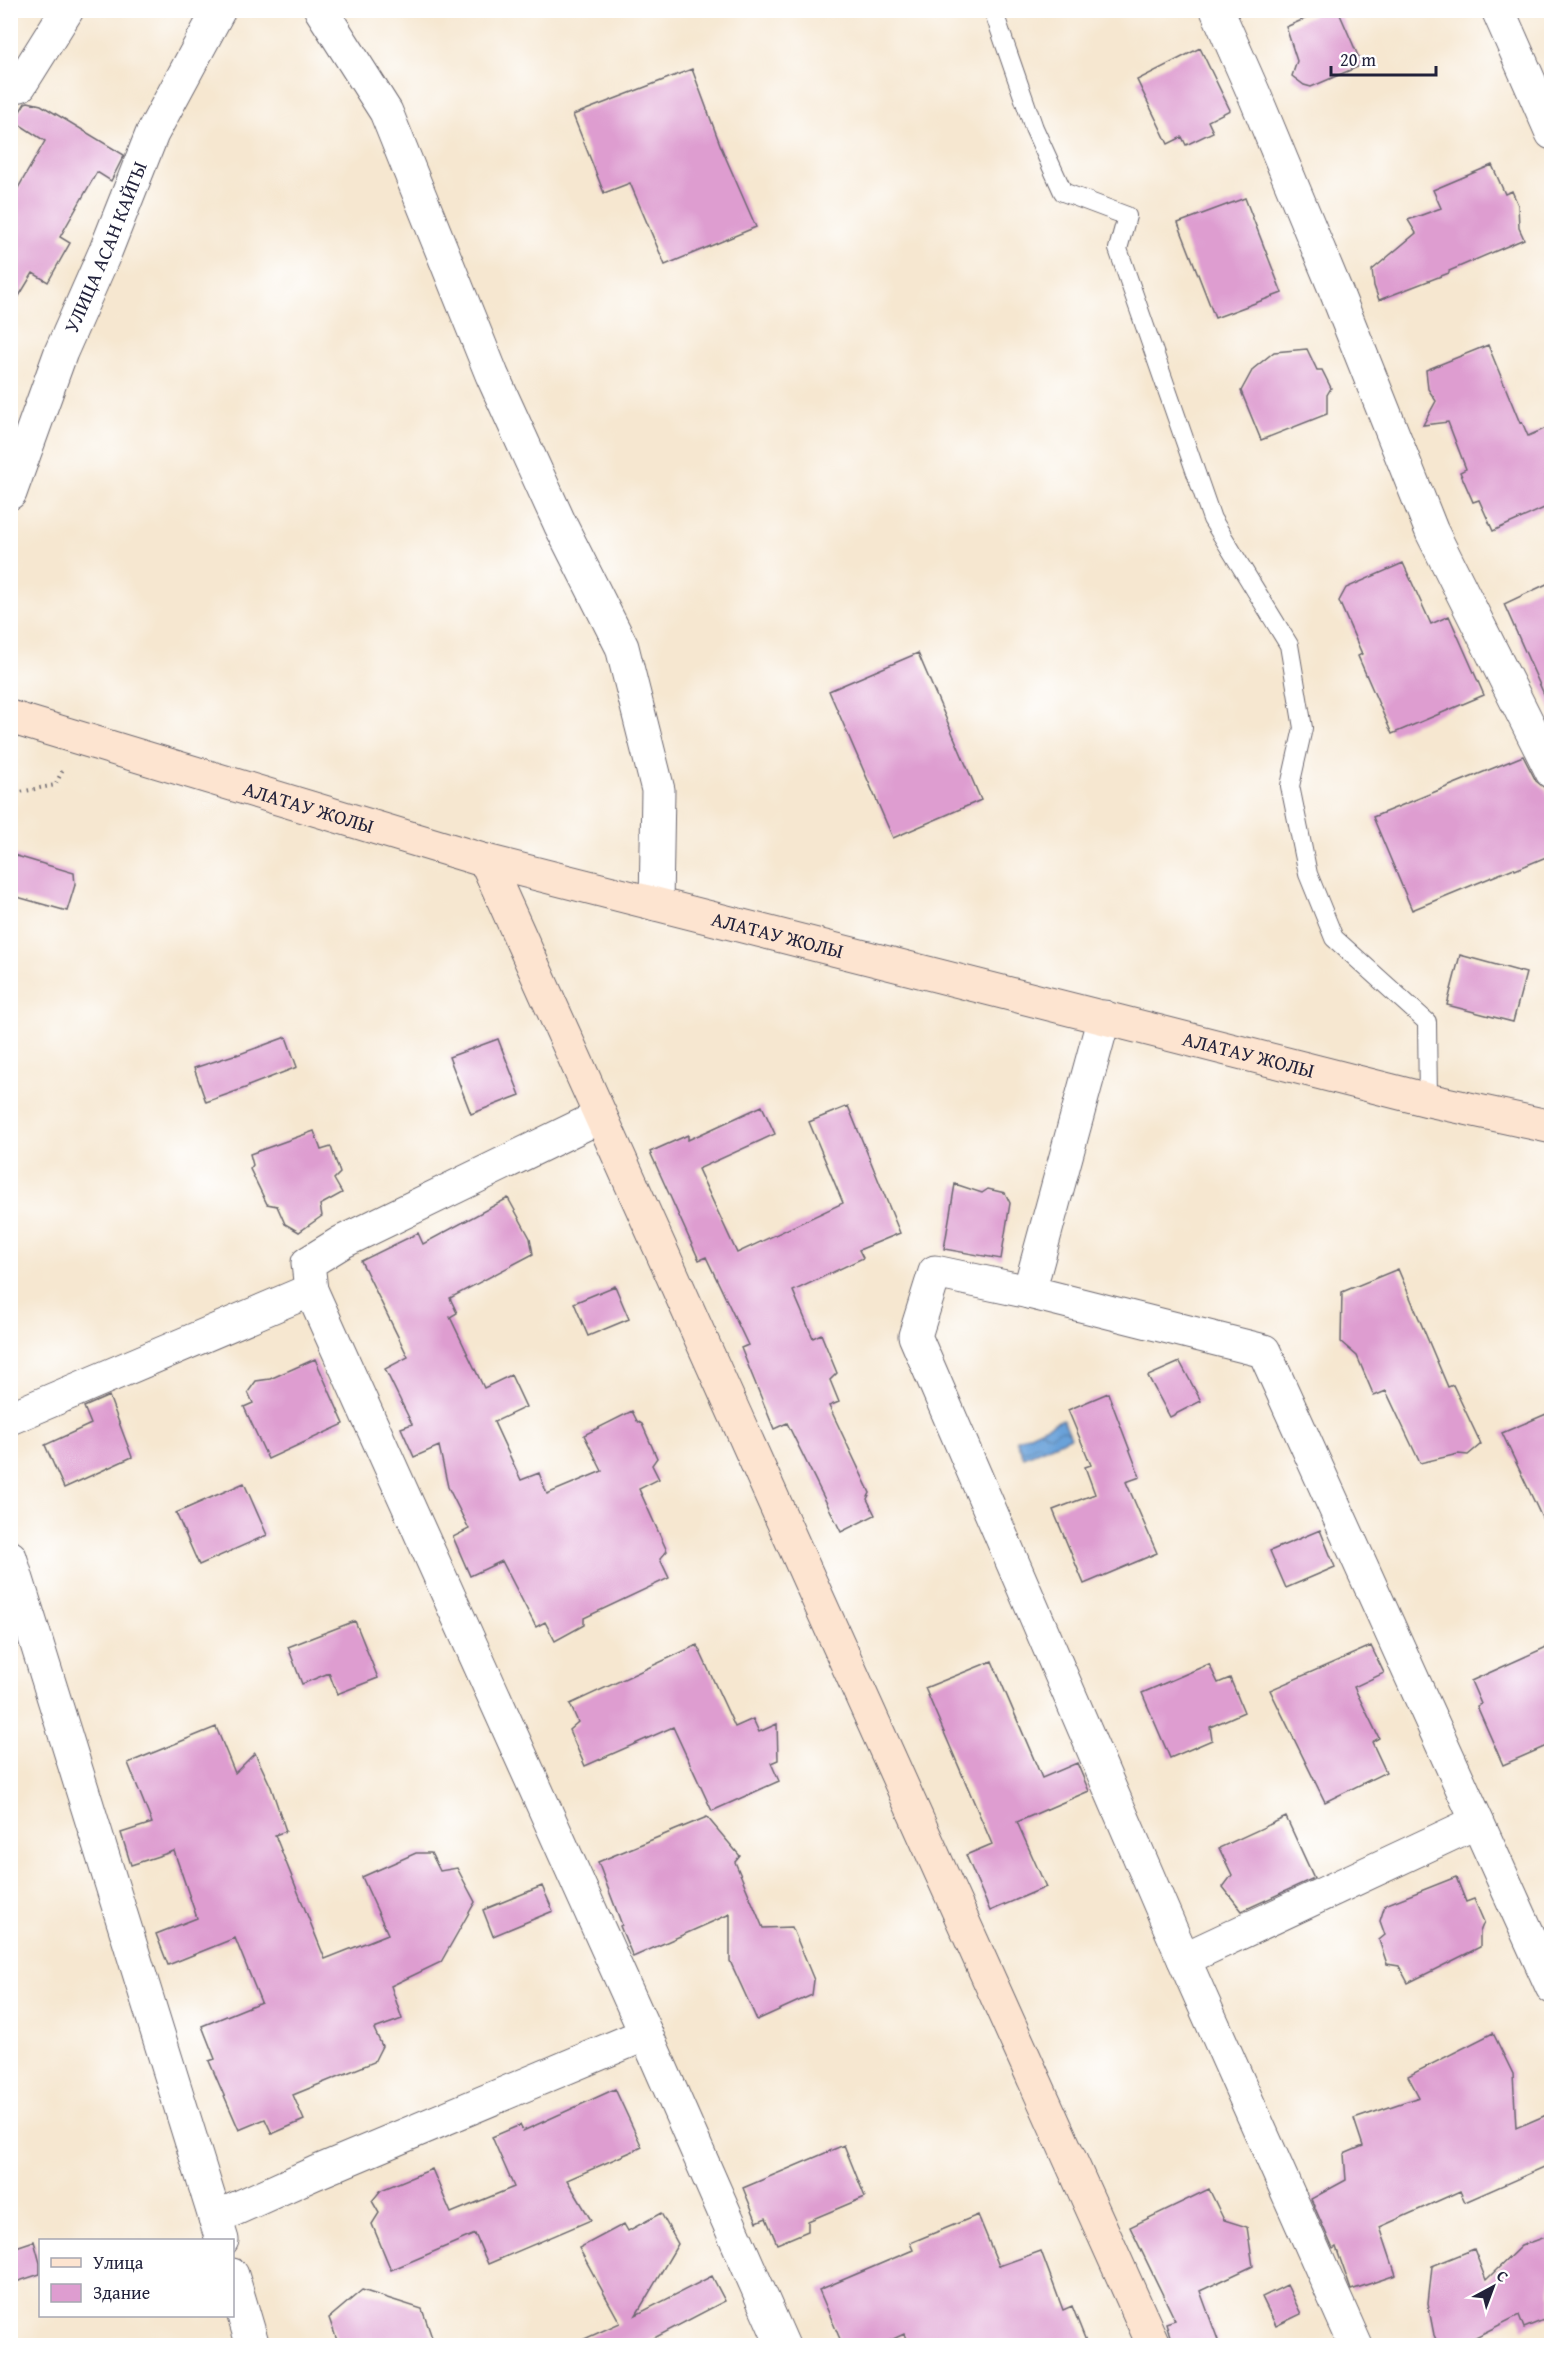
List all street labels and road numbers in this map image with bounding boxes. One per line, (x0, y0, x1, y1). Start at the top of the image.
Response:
street label: УЛИЦА АСАН КАЙГЫ (56, 157, 154, 337)
street label: АЛАТАУ ЖОЛЫ (240, 773, 378, 840)
street label: АЛАТАУ ЖОЛЫ (709, 904, 847, 965)
street label: АЛАТАУ ЖОЛЫ (1180, 1023, 1318, 1085)

